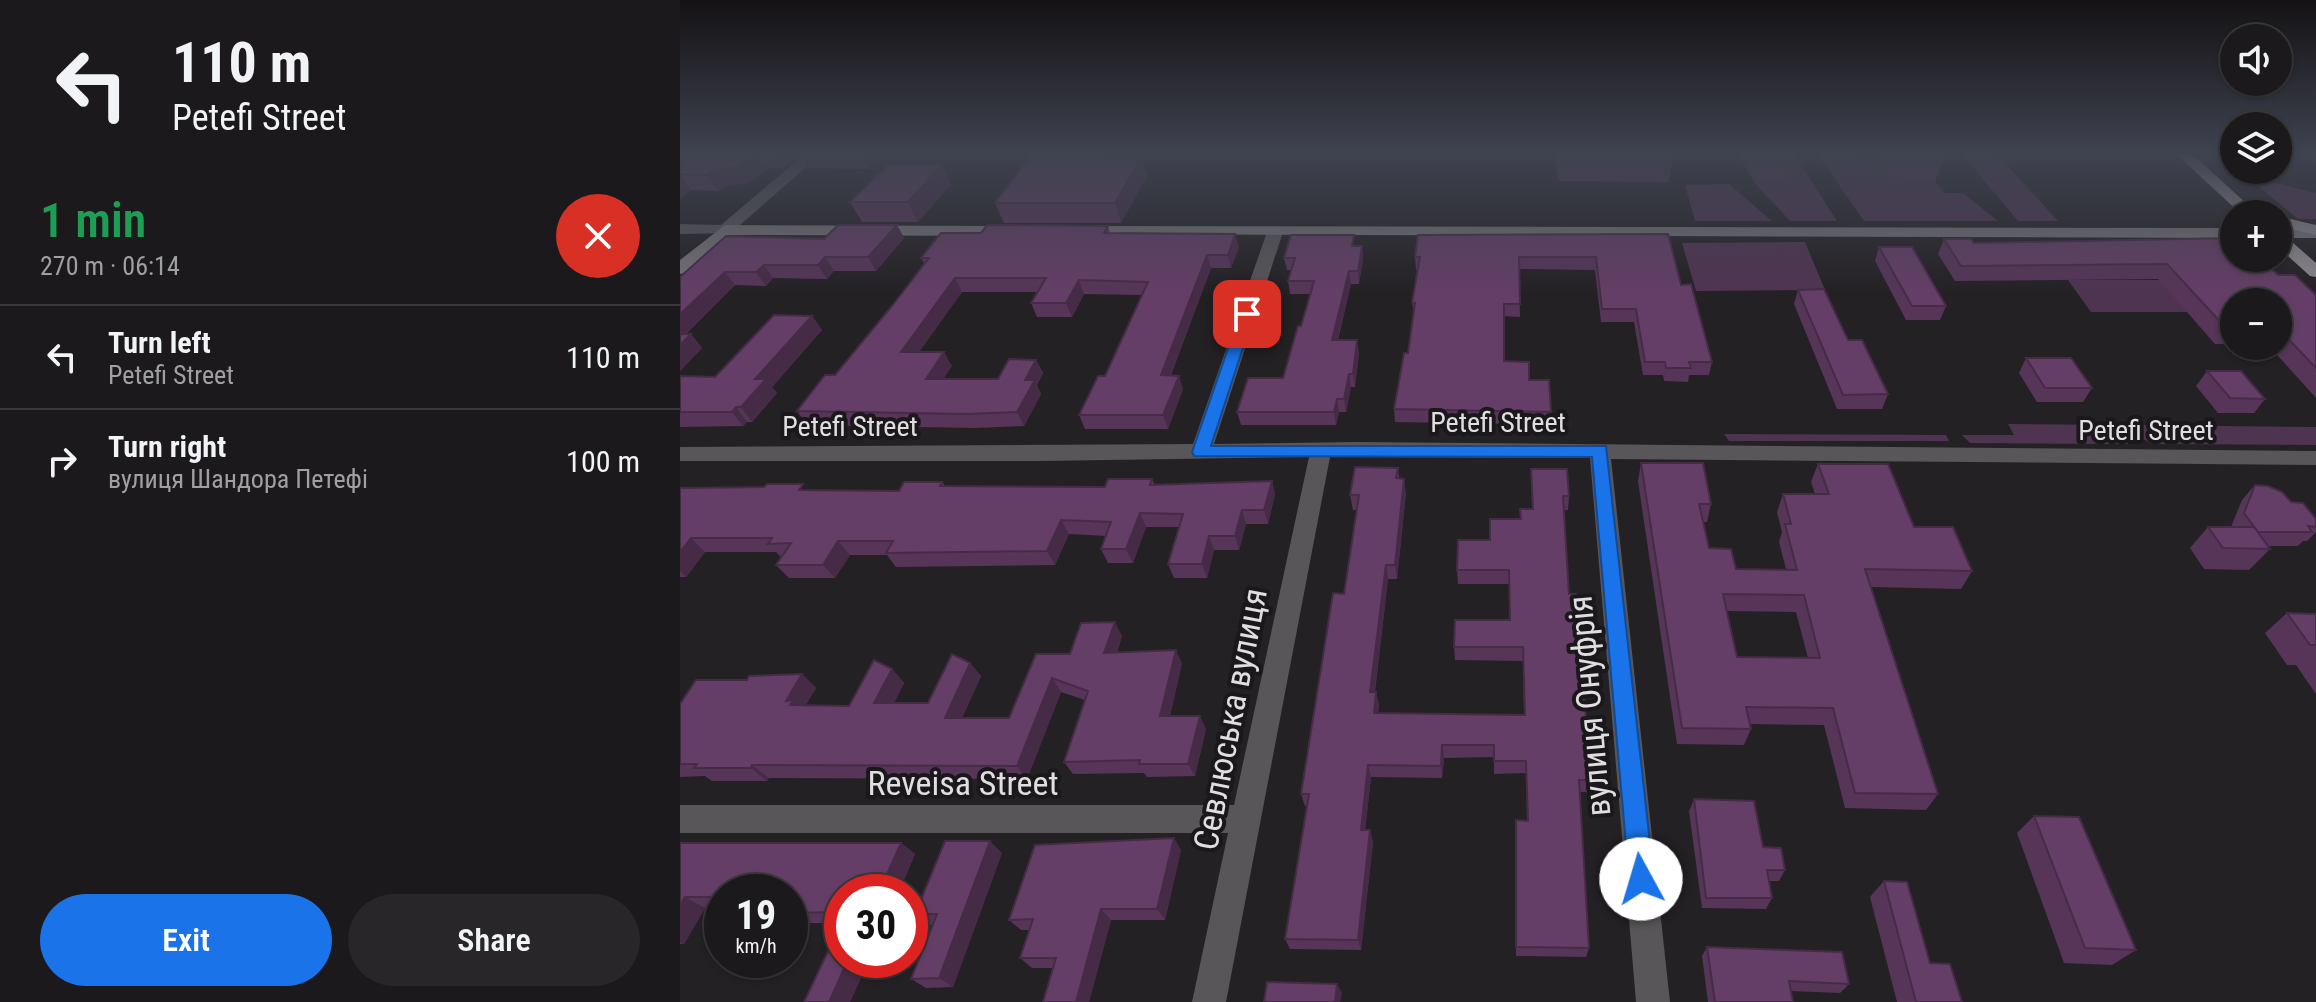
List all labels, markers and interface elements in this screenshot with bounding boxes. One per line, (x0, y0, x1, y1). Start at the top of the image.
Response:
map controls (2220, 24, 2292, 360)
button: sound (2220, 24, 2292, 96)
text: 110 m (172, 30, 311, 96)
icon: left (40, 32, 144, 136)
text: Petefi Street (172, 97, 346, 139)
button: layers (2220, 112, 2292, 184)
text: 1 min (40, 192, 146, 249)
button: close (556, 194, 640, 278)
button: + (2220, 200, 2292, 272)
text: 270 m · 06:14 (40, 251, 180, 281)
pin (1213, 280, 1281, 348)
button: − (2220, 288, 2292, 360)
icon: arrive (1225, 292, 1269, 336)
text: Turn left (108, 325, 211, 360)
icon: left (40, 335, 84, 379)
text: 110 m (566, 340, 640, 375)
text: Petefi Street (108, 360, 234, 390)
street label: Petefi Street (1430, 406, 1566, 439)
street label: Petefi Street (782, 410, 918, 443)
street label: Petefi Street (2078, 414, 2214, 447)
text: Turn right (108, 429, 226, 464)
icon: right (40, 439, 84, 483)
text: 100 m (566, 444, 640, 479)
text: вулиця Шандора Петефі (108, 464, 368, 494)
street label: Севлюська вулиця (1185, 585, 1275, 853)
street label: вулиця Онуфрія (1559, 594, 1619, 818)
street label: Reveisa Street (867, 763, 1059, 803)
position arrow (1599, 837, 1683, 921)
speed limit sign: 30 (824, 874, 928, 978)
text: 19 (736, 892, 776, 939)
button: Exit (40, 894, 332, 986)
button: Share (348, 894, 640, 986)
text: km/h (735, 934, 777, 958)

